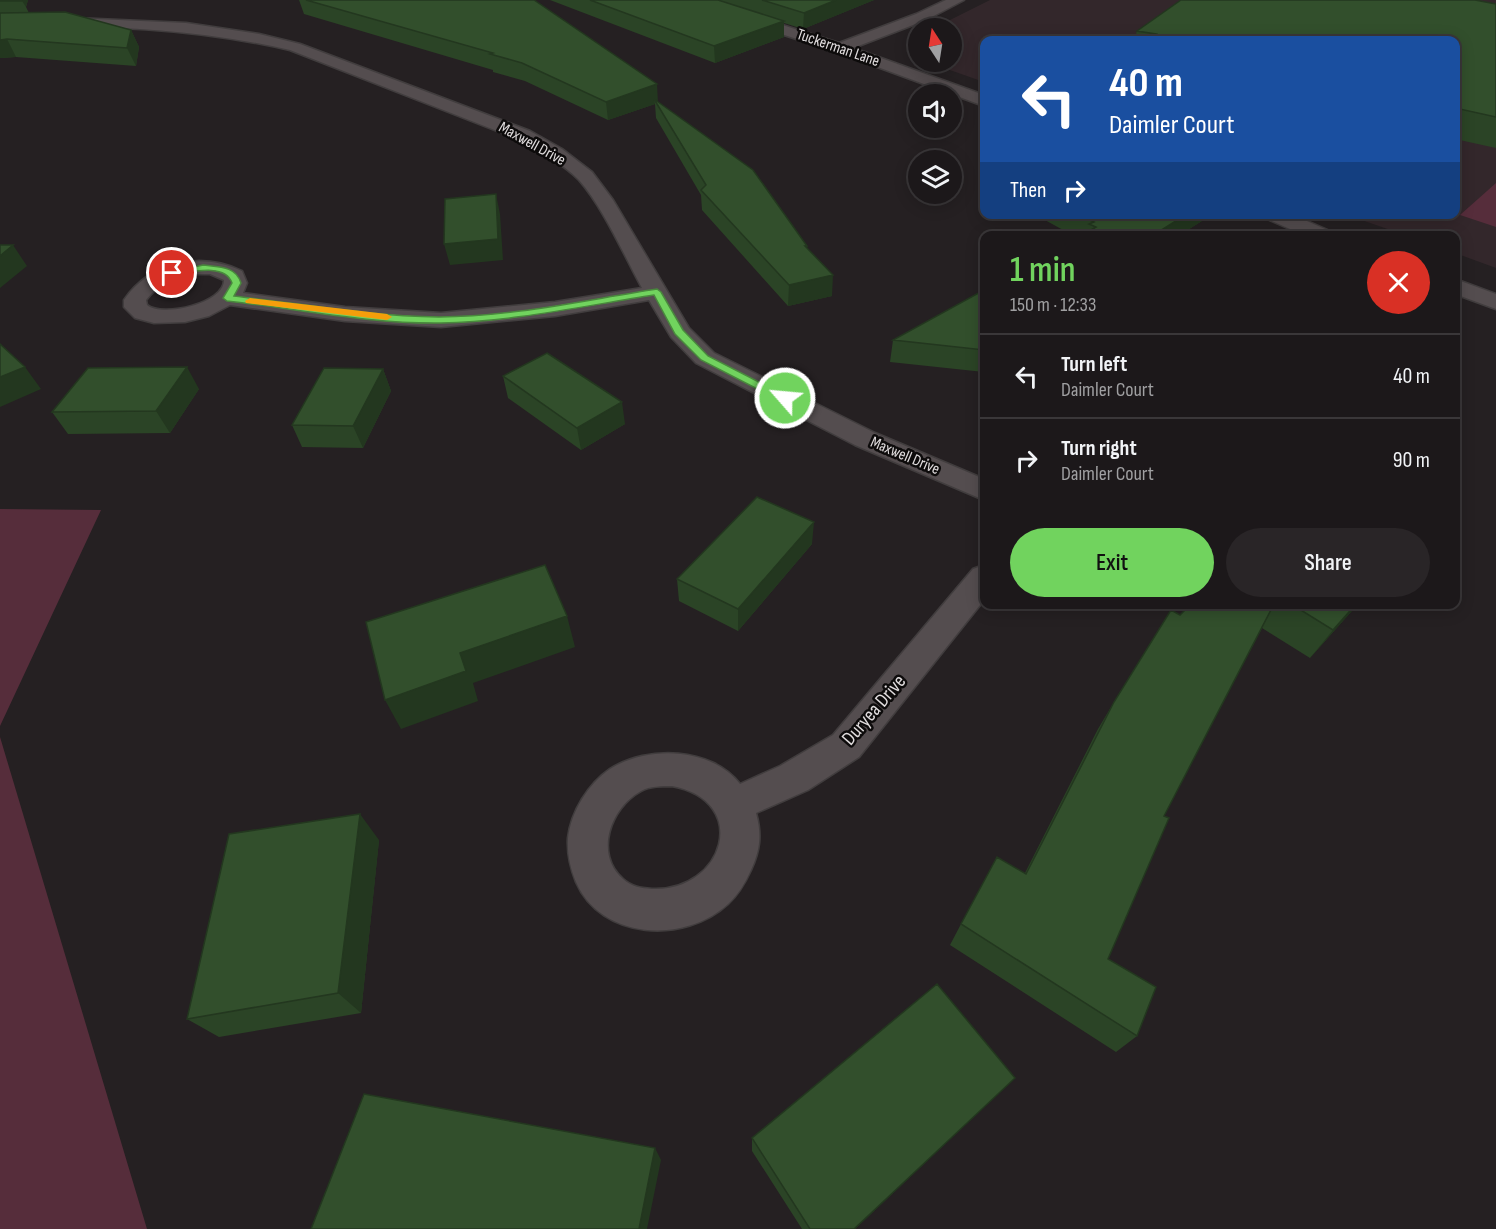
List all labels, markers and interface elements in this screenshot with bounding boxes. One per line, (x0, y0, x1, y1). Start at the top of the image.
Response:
north arrow (908, 18, 962, 72)
map controls (908, 18, 962, 204)
street label: Tuckerman Lane (794, 25, 882, 71)
text: 40 m (1109, 58, 1183, 109)
icon: left (1010, 60, 1088, 138)
button: sound (908, 84, 962, 138)
text: Daimler Court (1109, 109, 1234, 141)
street label: Maxwell Drive (495, 118, 569, 170)
button: layers (908, 150, 962, 204)
icon: right (1058, 174, 1091, 207)
text: Then (1010, 177, 1046, 204)
pin (146, 247, 197, 298)
text: 1 min (1010, 249, 1075, 292)
button: close (1367, 251, 1430, 314)
icon: arrive (155, 256, 188, 289)
text: 150 m · 12:33 (1010, 293, 1096, 317)
text: Turn left (1061, 351, 1127, 378)
icon: left (1010, 360, 1043, 393)
text: 40 m (1393, 363, 1430, 390)
position arrow (753, 366, 817, 430)
text: Daimler Court (1061, 378, 1154, 402)
street label: Maxwell Drive (867, 433, 943, 479)
text: Turn right (1061, 435, 1137, 462)
icon: right (1010, 444, 1043, 477)
text: 90 m (1393, 447, 1430, 474)
text: Daimler Court (1061, 462, 1154, 486)
button: Exit (1010, 528, 1214, 597)
button: Share (1226, 528, 1430, 597)
street label: Duryea Drive (837, 670, 911, 750)

